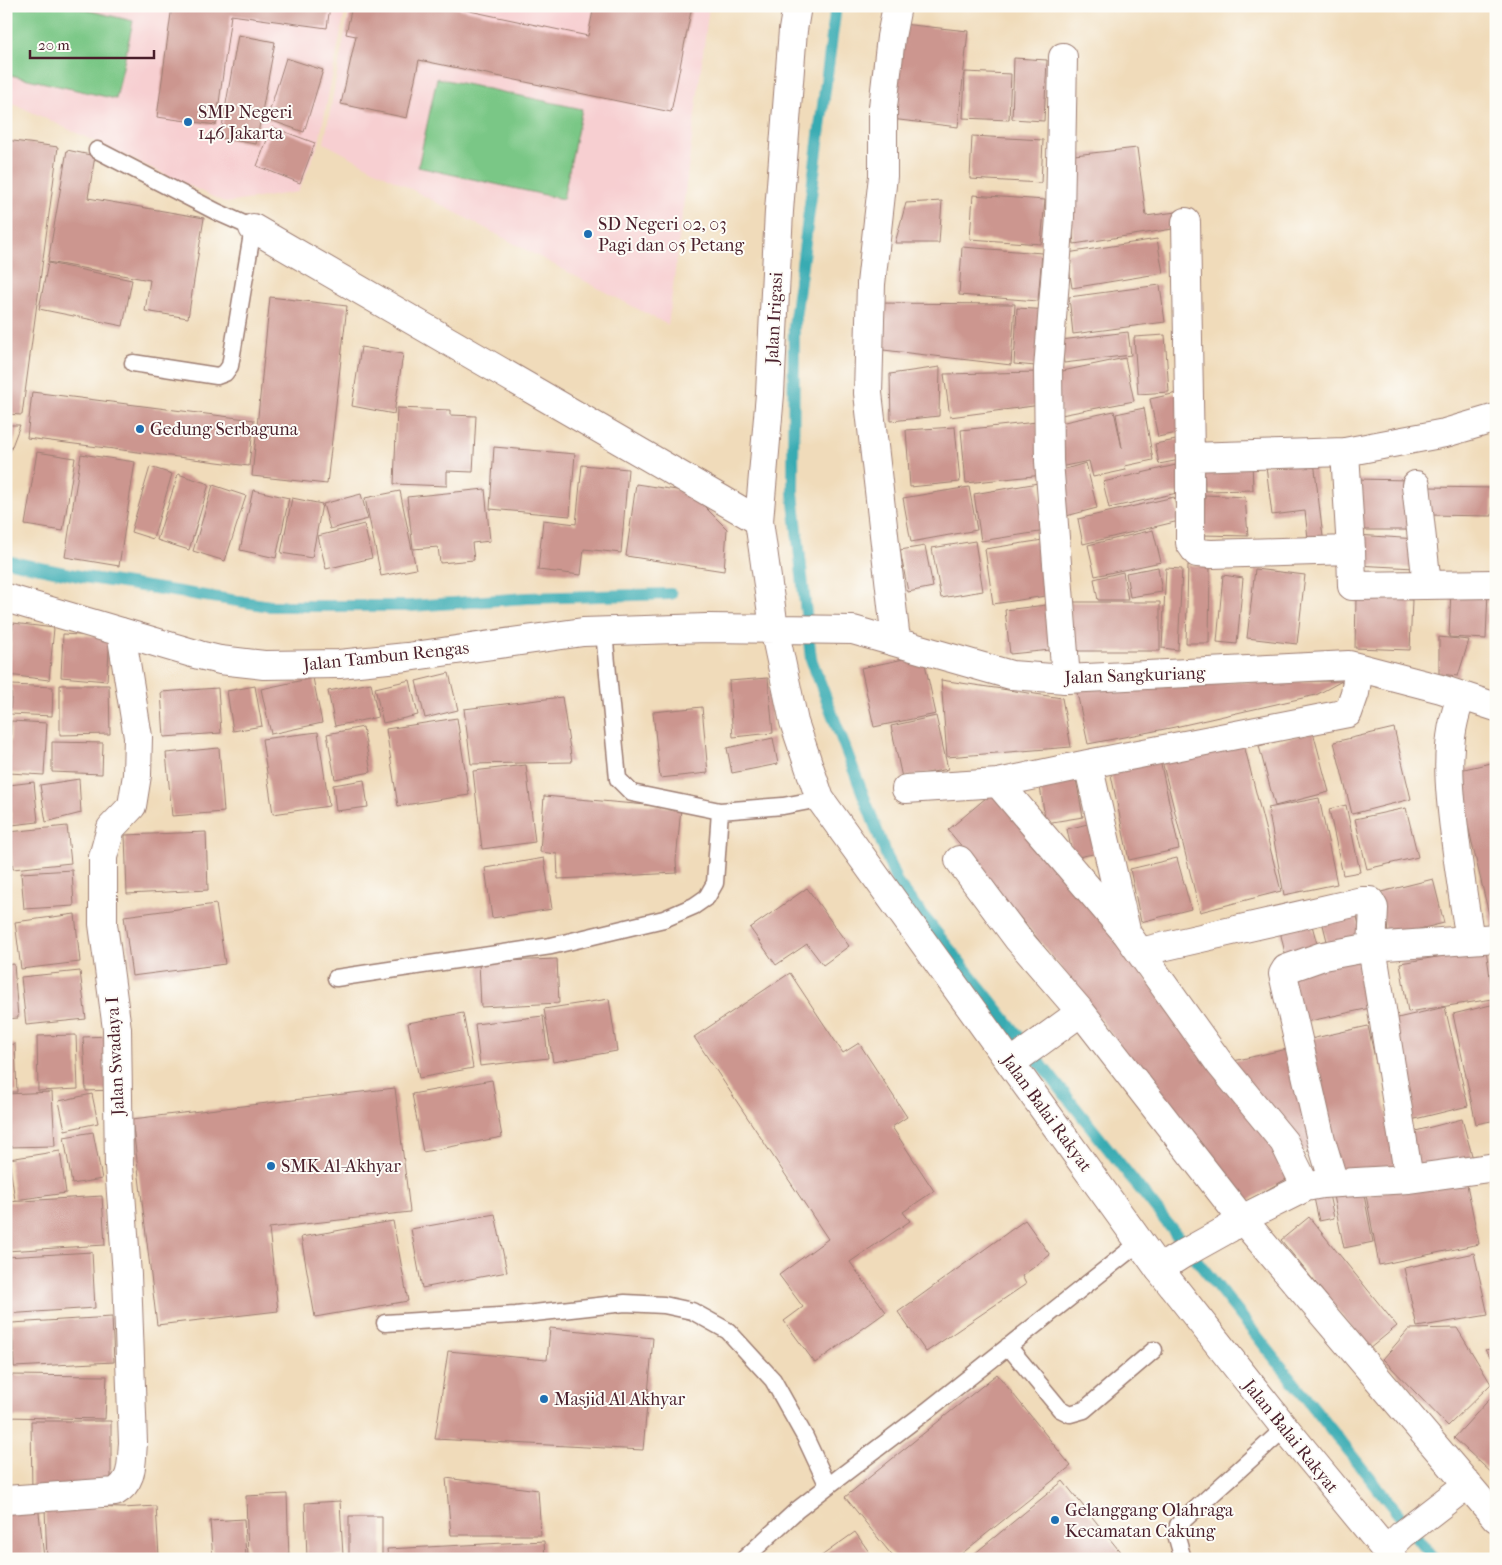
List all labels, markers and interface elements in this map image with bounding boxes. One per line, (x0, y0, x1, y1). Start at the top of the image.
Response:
scale bar (30, 28, 154, 60)
text: 20 m (38, 36, 70, 54)
place label: SMP Negeri 146 Jakarta (198, 102, 293, 144)
marker: SMP Negeri 146 Jakarta (182, 116, 194, 128)
place label: SD Negeri 02, 03 Pagi dan 05 Petang (598, 214, 744, 256)
marker: SD Negeri 02, 03 Pagi dan 05 Petang (582, 228, 594, 240)
street label: Jalan Irigasi (761, 271, 787, 367)
place label: Gedung Serbaguna (150, 419, 299, 440)
marker: Gedung Serbaguna (134, 423, 146, 435)
street label: Jalan Tambun Rengas (300, 637, 470, 676)
street label: Jalan Sangkuriang (1062, 663, 1206, 689)
street label: Jalan Swadaya I (102, 996, 129, 1118)
street label: Jalan Balai Rakyat (996, 1049, 1097, 1177)
place label: SMK Al-Akhyar (281, 1156, 401, 1177)
marker: SMK Al-Akhyar (265, 1160, 277, 1172)
street label: Jalan Balai Rakyat (1237, 1374, 1343, 1498)
place label: Masjid Al Akhyar (554, 1389, 686, 1410)
marker: Masjid Al Akhyar (538, 1393, 550, 1405)
place label: Gelanggang Olahraga Kecamatan Cakung (1065, 1500, 1234, 1542)
marker: Gelanggang Olahraga Kecamatan Cakung (1049, 1514, 1061, 1526)

